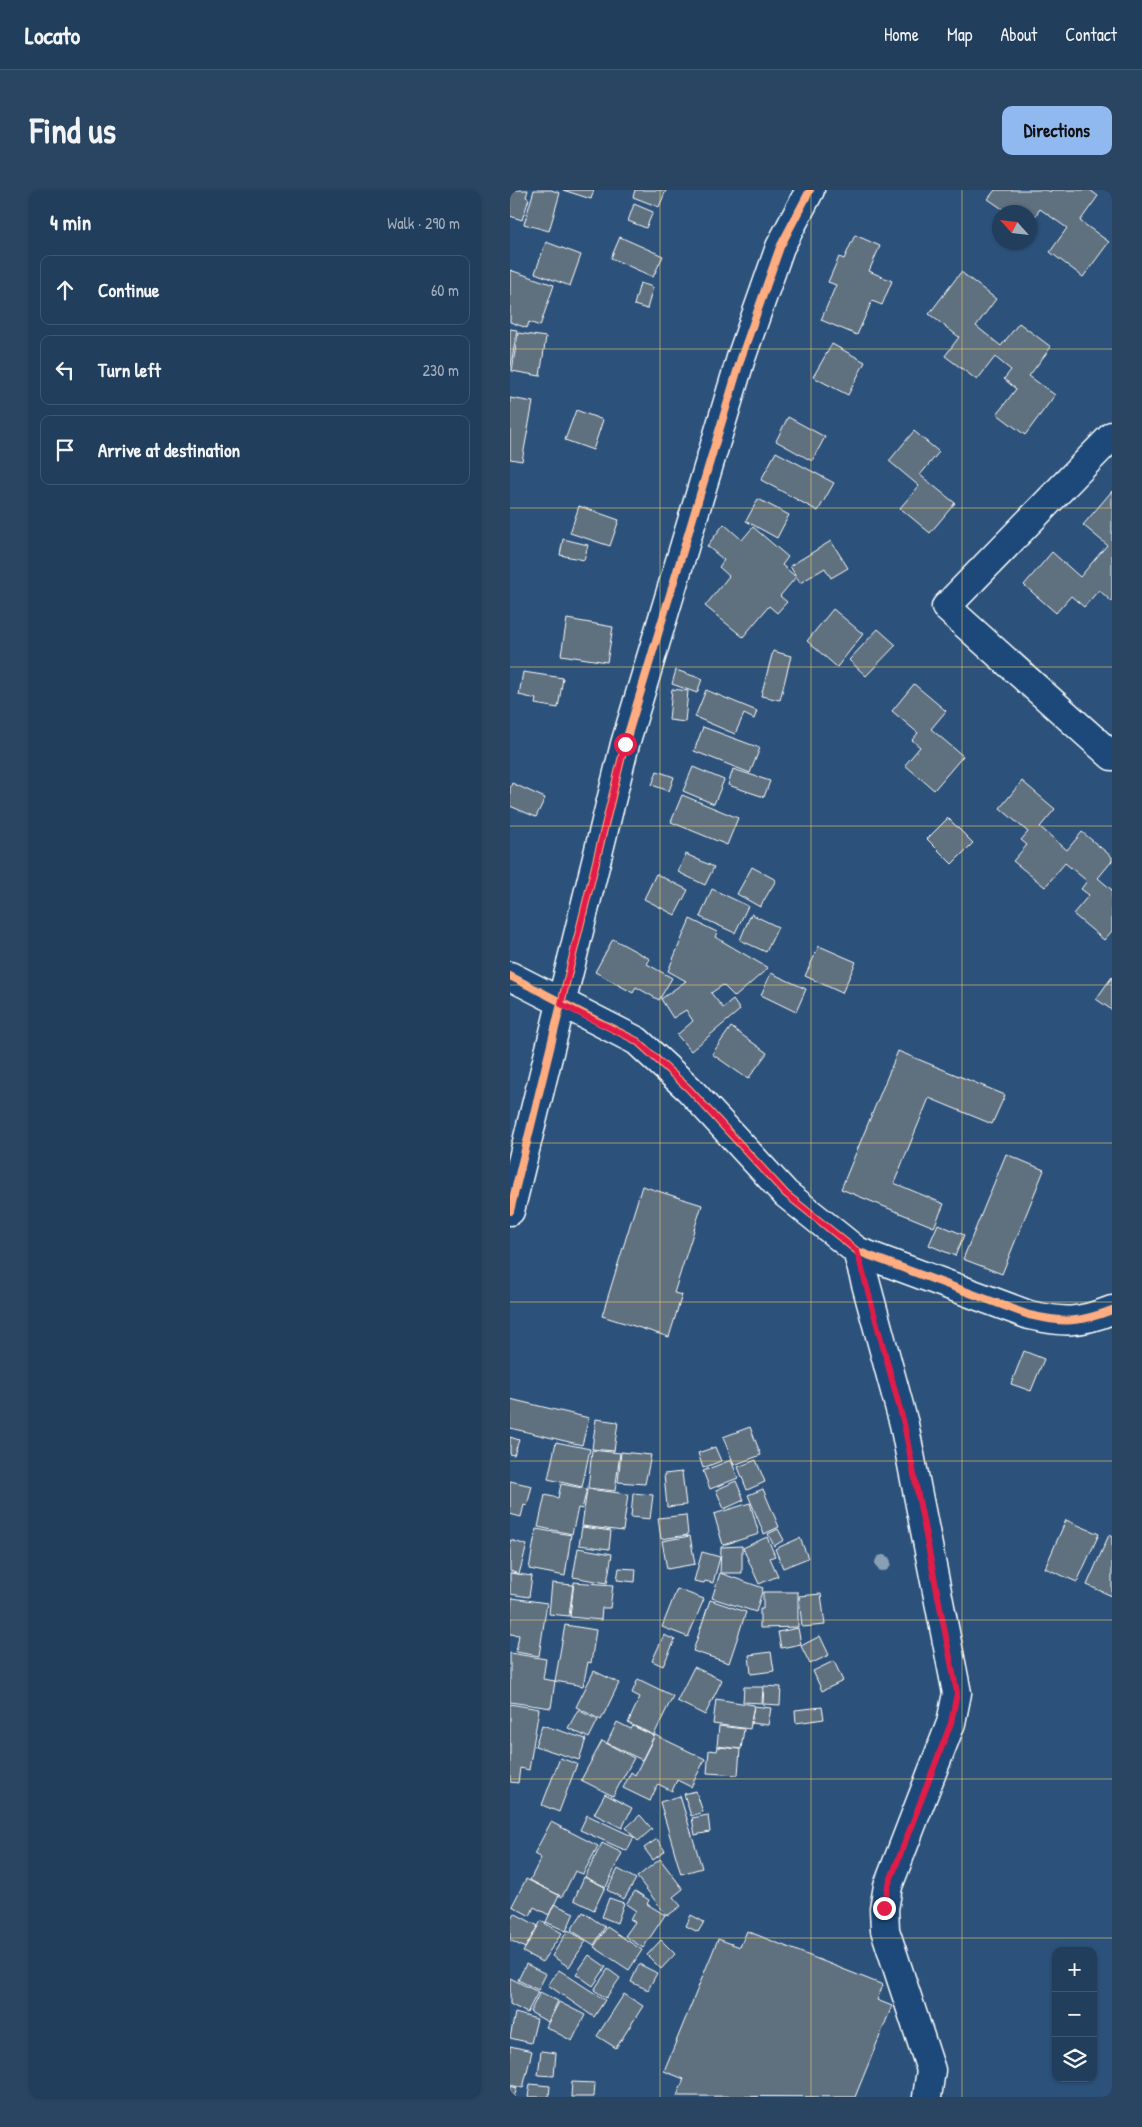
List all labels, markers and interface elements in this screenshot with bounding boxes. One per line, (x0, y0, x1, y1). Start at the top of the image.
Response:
text: Locato (25, 19, 80, 51)
text: Home (884, 22, 919, 47)
text: Map (947, 22, 972, 47)
text: About (1000, 22, 1037, 47)
text: Contact (1065, 22, 1117, 47)
button: Directions (1002, 106, 1112, 155)
text: Find us (30, 107, 116, 154)
north arrow (992, 205, 1037, 250)
text: 4 min (50, 208, 91, 237)
text: Walk · 290 m (387, 212, 460, 234)
icon: ahead (51, 276, 79, 304)
text: Continue (98, 277, 159, 303)
text: 60 m (431, 279, 459, 301)
icon: left (51, 356, 79, 384)
text: Turn left (98, 357, 161, 383)
text: 230 m (423, 359, 459, 381)
icon: arrive (51, 436, 79, 464)
text: Arrive at destination (98, 437, 240, 463)
route start (614, 733, 637, 756)
route end (873, 1897, 896, 1920)
map controls (1052, 1947, 1097, 2082)
button: + (1052, 1947, 1097, 1992)
button: − (1052, 1992, 1097, 2037)
button: layers (1052, 2037, 1097, 2082)

